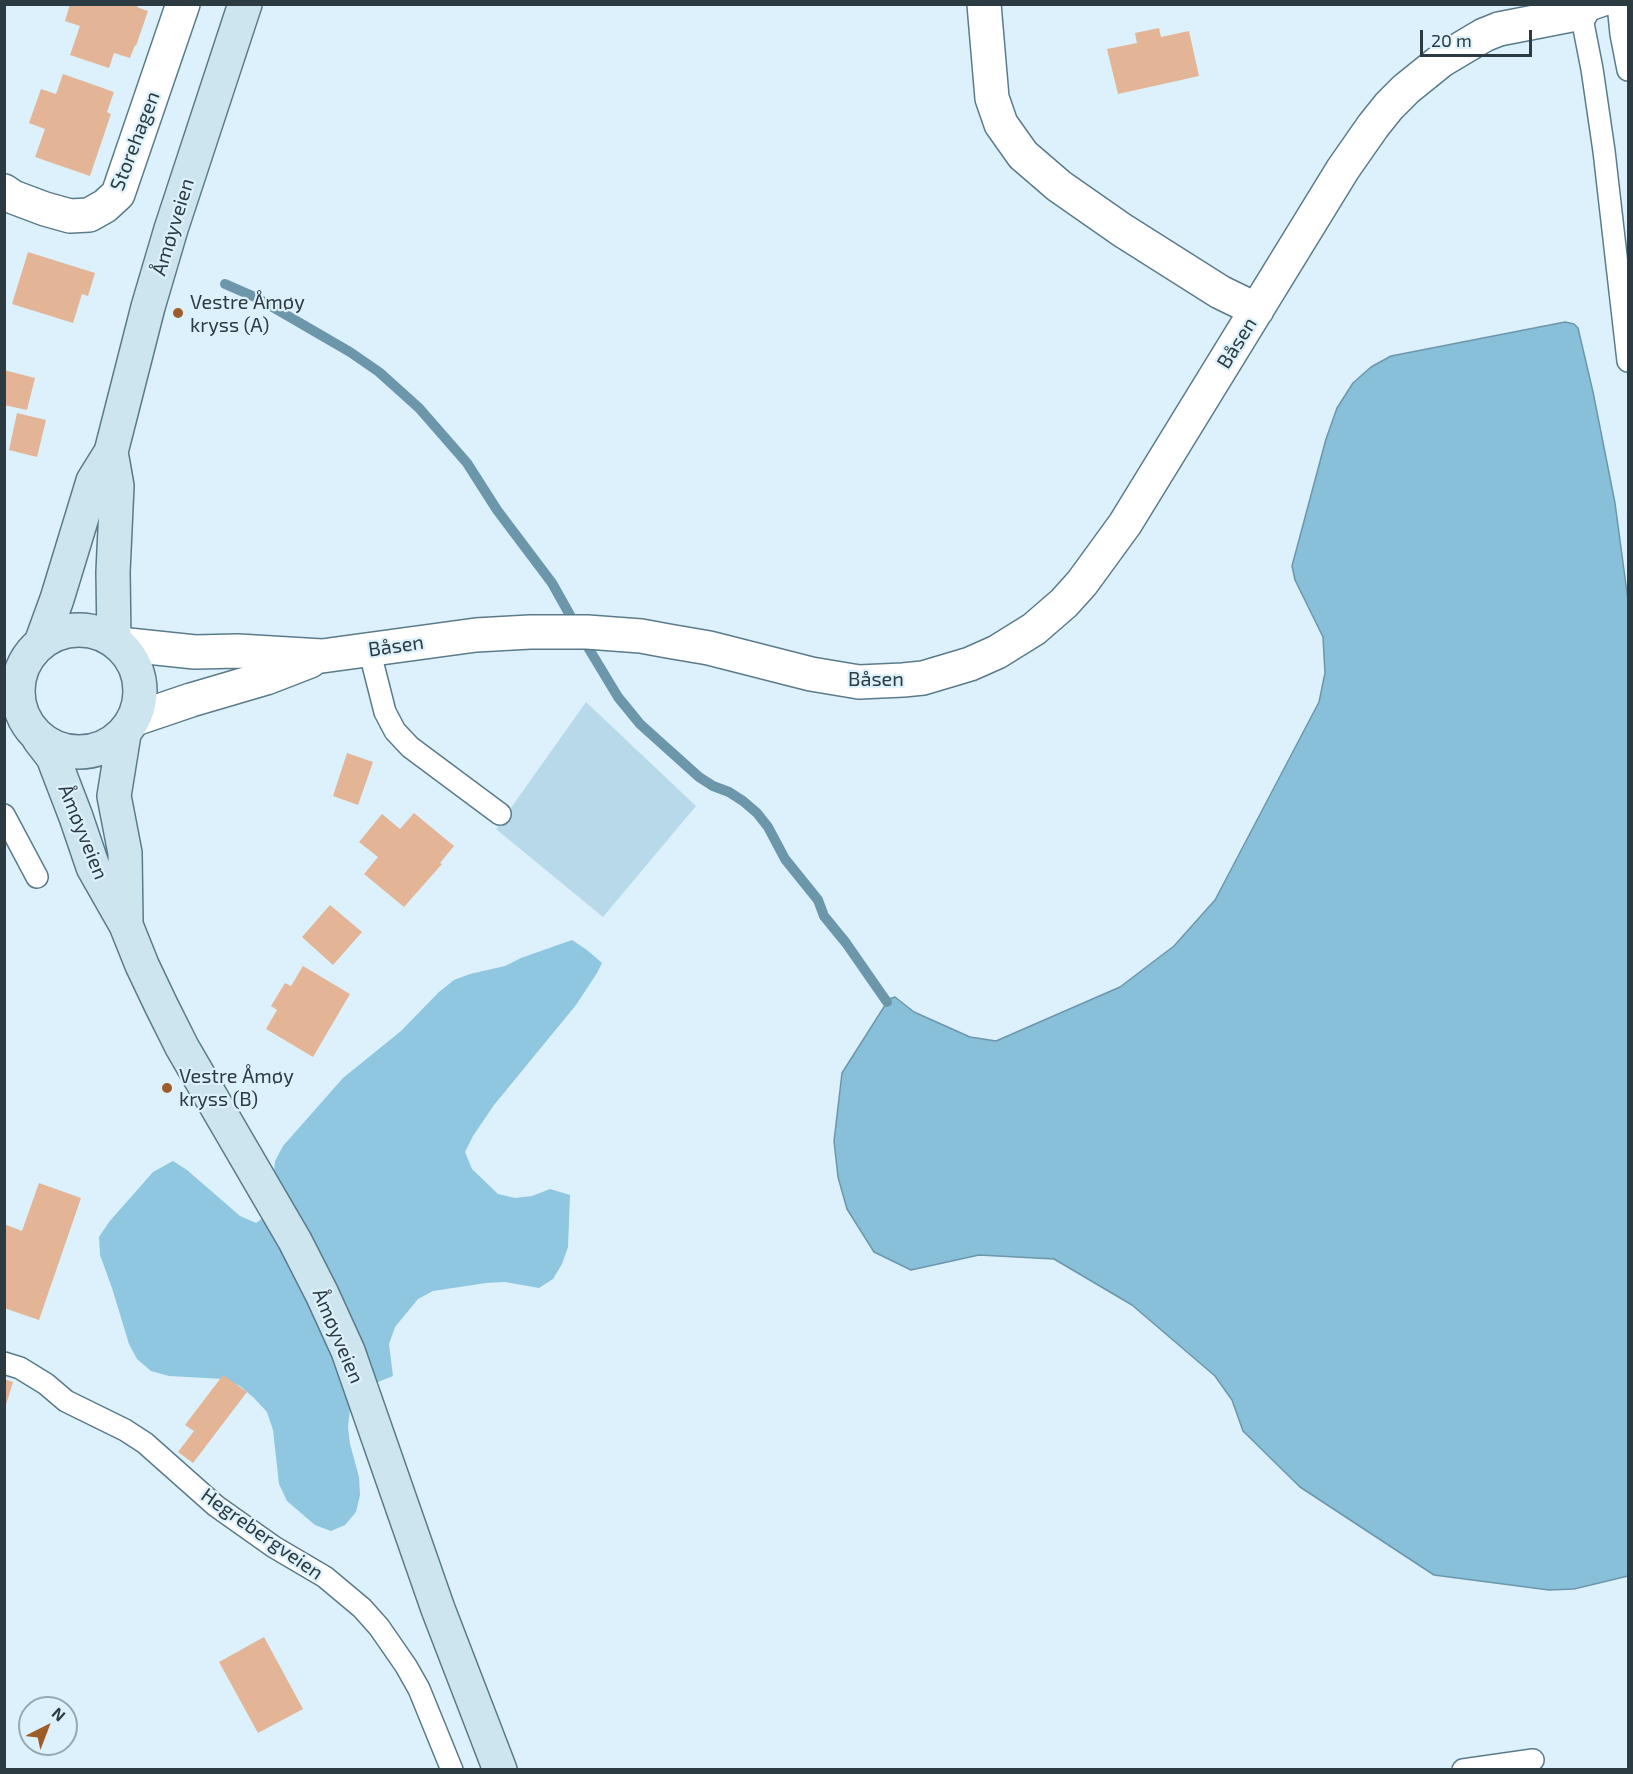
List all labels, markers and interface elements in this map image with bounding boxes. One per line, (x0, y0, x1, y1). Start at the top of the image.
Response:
scale bar (1423, 18, 1536, 56)
text: 20 m (1431, 29, 1472, 51)
street label: Storehagen (105, 88, 165, 194)
street label: Åmøyveien (147, 175, 199, 279)
place label: Vestre Åmøy kryss (A) (190, 290, 305, 337)
marker: Vestre Åmøy kryss (A) (171, 306, 185, 320)
street label: Båsen (1212, 313, 1262, 373)
street label: Båsen (367, 630, 425, 662)
street label: Båsen (848, 667, 904, 691)
street label: Åmøyveien (53, 781, 113, 883)
place label: Vestre Åmøy kryss (B) (179, 1064, 294, 1111)
marker: Vestre Åmøy kryss (B) (160, 1081, 174, 1095)
street label: Åmøyveien (307, 1285, 369, 1387)
street label: Hegrebergveien (196, 1483, 328, 1585)
north arrow (18, 1696, 78, 1756)
text: N (48, 1703, 70, 1725)

